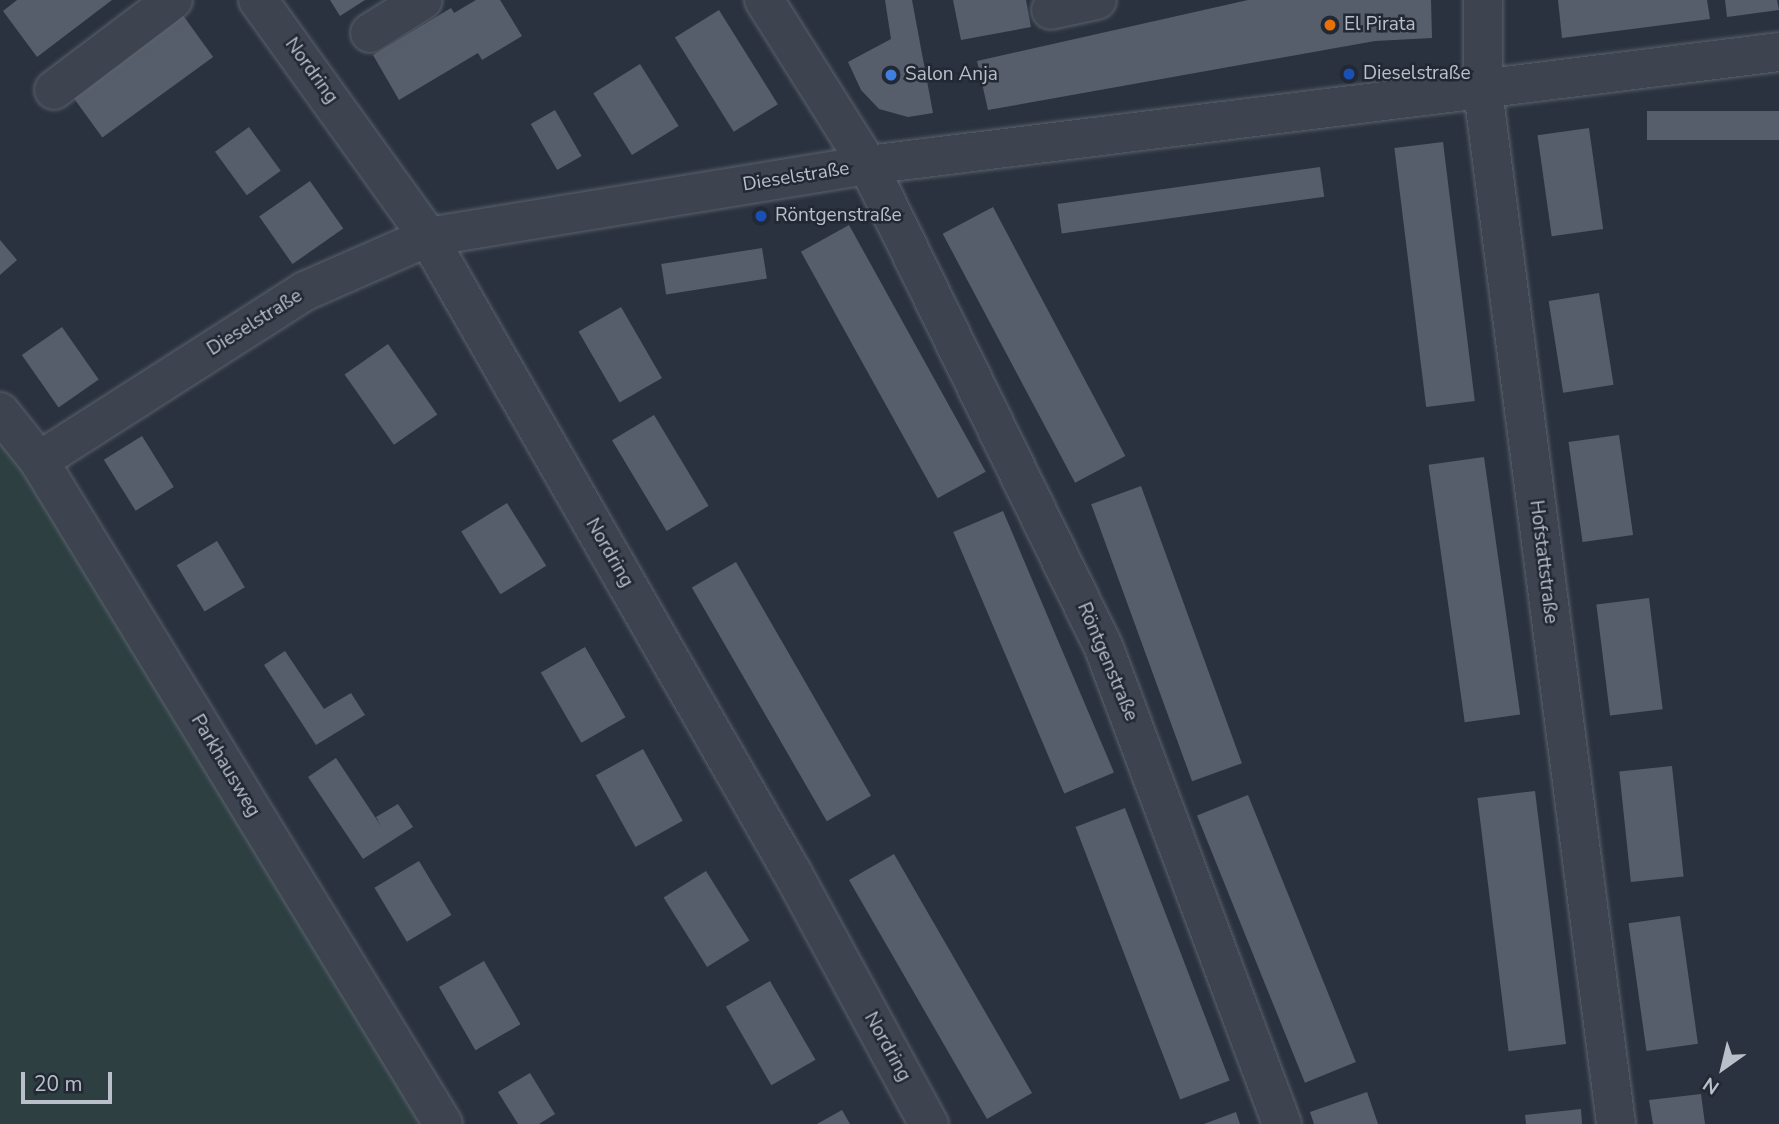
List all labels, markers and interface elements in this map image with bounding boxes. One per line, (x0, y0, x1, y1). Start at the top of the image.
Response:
place label: El Pirata (1344, 14, 1416, 36)
marker: El Pirata (1322, 17, 1338, 33)
street label: Nordring (280, 34, 342, 108)
place label: Dieselstraße (1363, 63, 1471, 85)
place label: Salon Anja (905, 64, 998, 86)
marker: Dieselstraße (1341, 66, 1357, 82)
marker: Salon Anja (883, 67, 899, 83)
street label: Dieselstraße (741, 157, 851, 197)
place label: Röntgenstraße (775, 205, 902, 227)
marker: Röntgenstraße (753, 208, 769, 224)
street label: Dieselstraße (203, 285, 307, 361)
street label: Hofstattstraße (1524, 499, 1562, 625)
street label: Nordring (580, 515, 638, 591)
street label: Röntgenstraße (1072, 599, 1142, 725)
street label: Parkhausweg (185, 711, 265, 821)
street label: Nordring (859, 1008, 915, 1086)
north arrow (1688, 1033, 1758, 1103)
scale bar (24, 1058, 116, 1102)
text: 20 m (34, 1070, 83, 1098)
text: N (1698, 1071, 1724, 1100)

